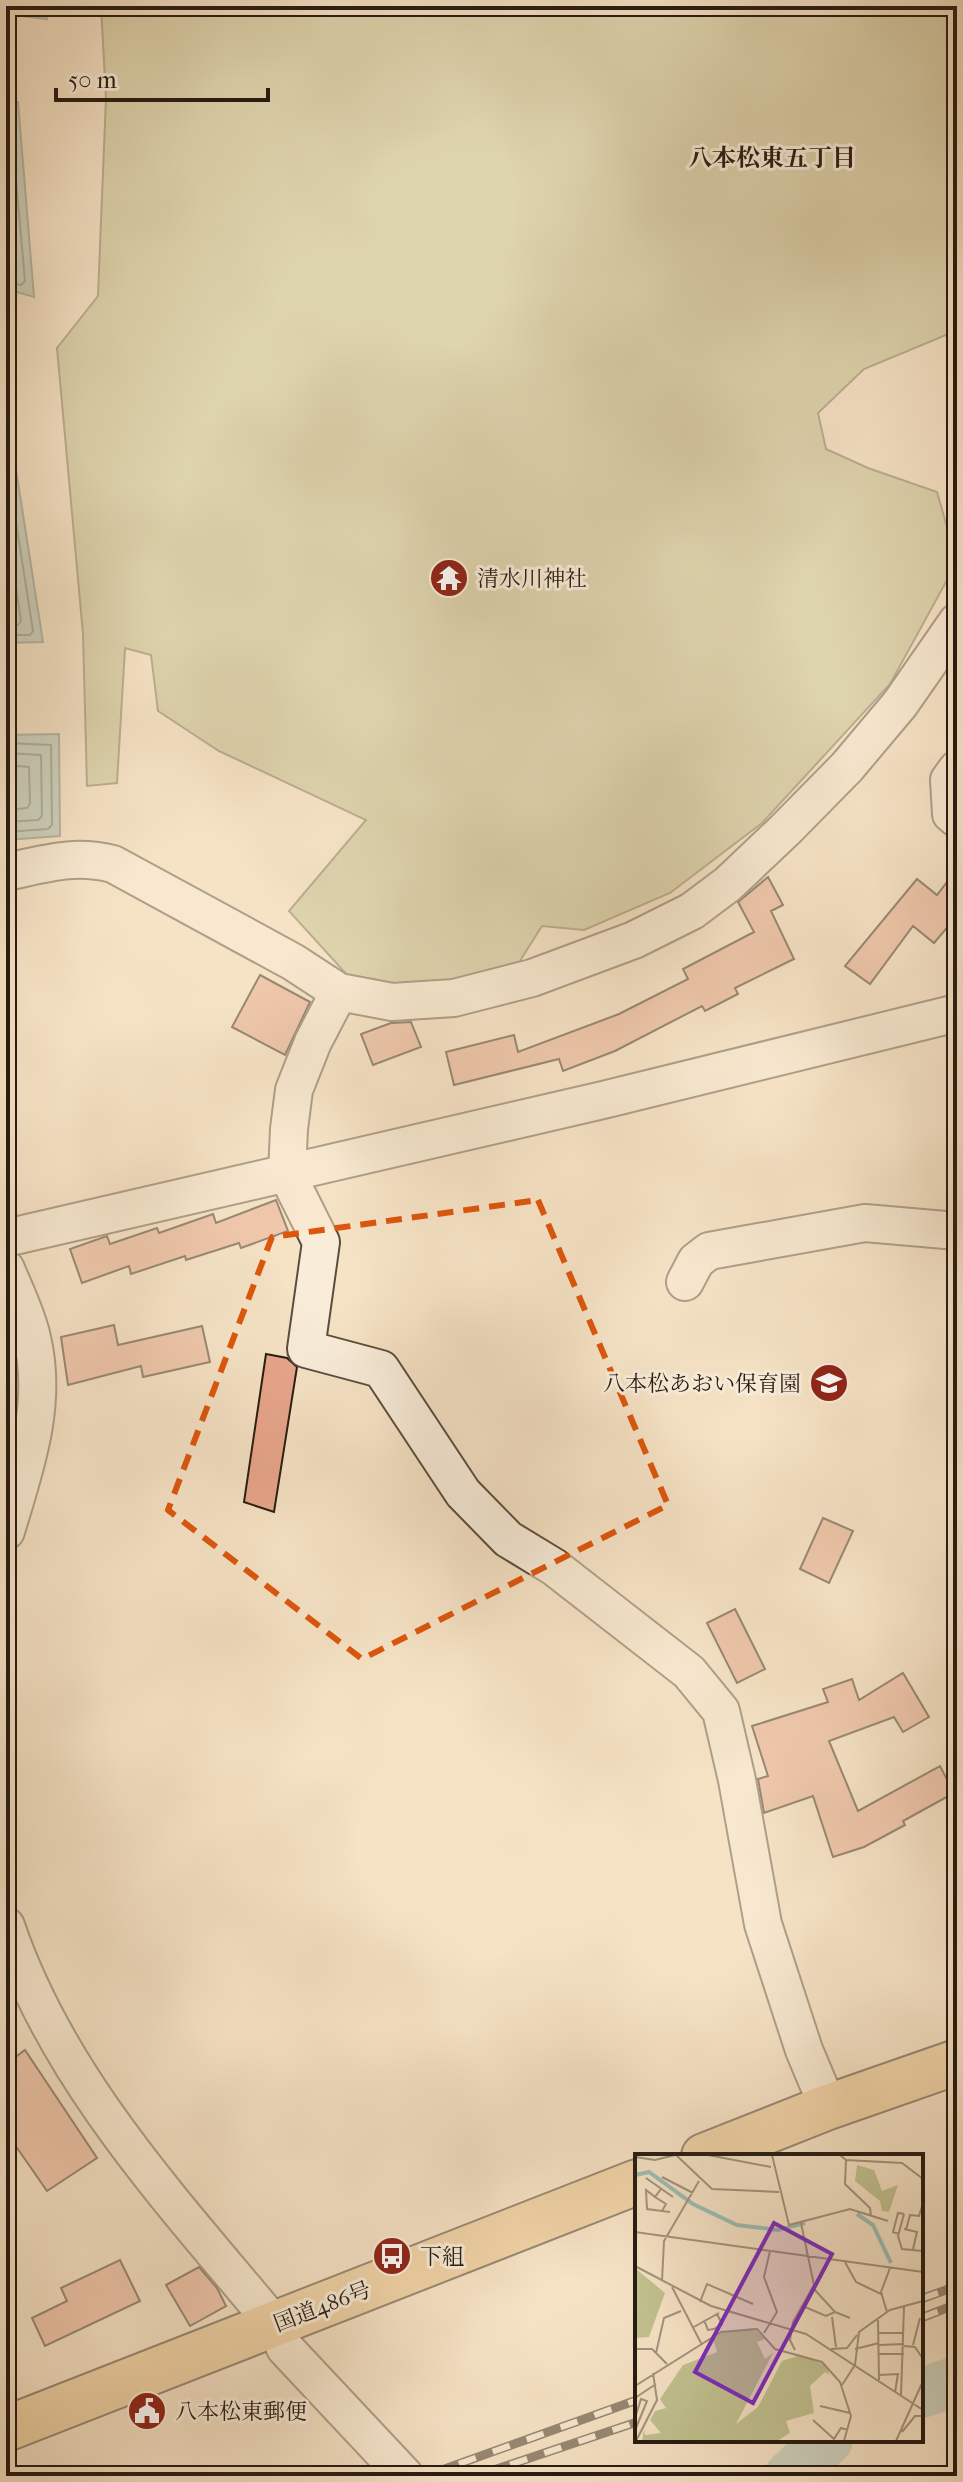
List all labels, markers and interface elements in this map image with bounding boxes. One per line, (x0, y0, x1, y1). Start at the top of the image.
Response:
scale bar (56, 52, 268, 102)
text: 50 m (68, 66, 117, 94)
district label: 八本松東五丁目 (688, 144, 856, 172)
temple icon: 清水川神社 (428, 557, 470, 599)
place label: 清水川神社 (477, 566, 587, 592)
school or university icon: 八本松あおい保育園 (808, 1362, 850, 1404)
place label: 八本松あおい保育園 (603, 1371, 801, 1397)
inset map (635, 2154, 923, 2442)
bus stop icon: 下組 (371, 2235, 413, 2277)
place label: 下組 (420, 2244, 464, 2270)
street label: 国道486号 (270, 2277, 375, 2337)
public building icon: 八本松東郵便 (126, 2390, 168, 2432)
place label: 八本松東郵便 (175, 2399, 307, 2425)

